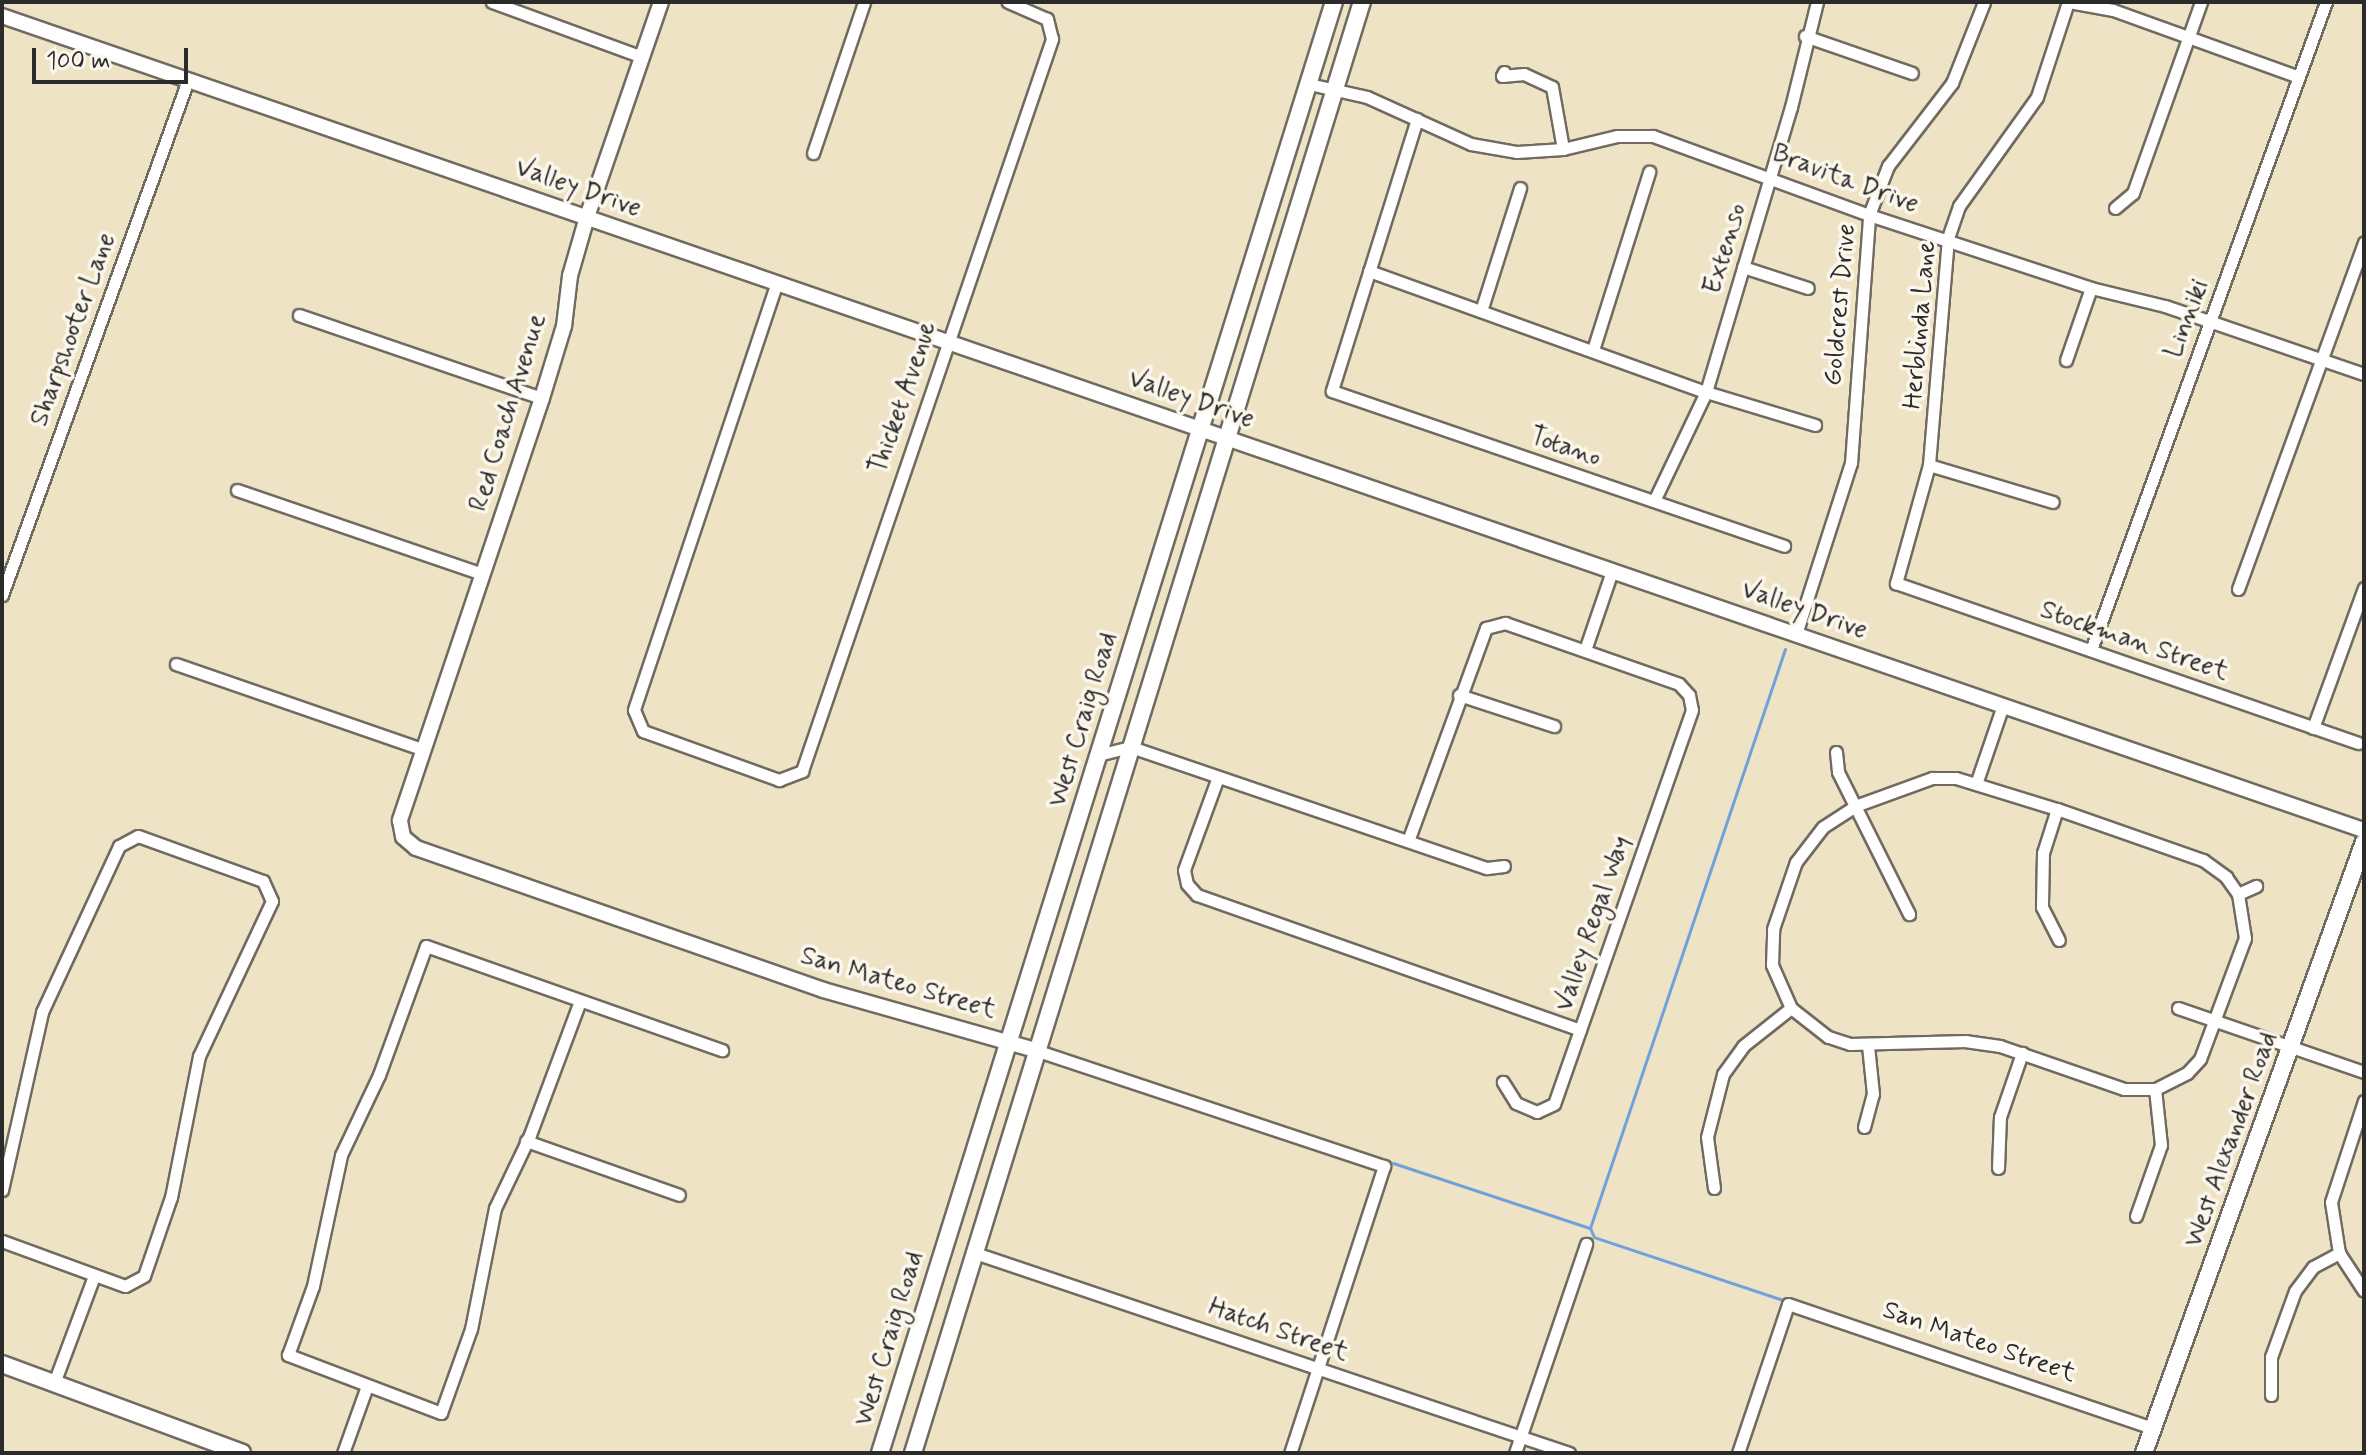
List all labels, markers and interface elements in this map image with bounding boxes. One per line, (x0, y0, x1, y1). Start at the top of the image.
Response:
scale bar (36, 32, 192, 82)
text: 100 m (46, 46, 110, 77)
street label: Bravita Drive (1768, 139, 1922, 221)
street label: Valley Drive (512, 153, 644, 225)
street label: Extenso (1697, 200, 1755, 298)
street label: Goldcrest Drive (1818, 223, 1864, 387)
street label: Sharpshooter Lane (24, 228, 124, 432)
street label: Herblinda Lane (1898, 238, 1944, 412)
street label: Linniki (2159, 275, 2217, 363)
street label: Red Coach Avenue (464, 311, 554, 515)
street label: Thicket Avenue (862, 315, 946, 481)
street label: Valley Drive (1125, 364, 1257, 436)
street label: Totano (1525, 421, 1605, 475)
street label: Valley Drive (1738, 575, 1870, 647)
street label: Stockman Street (2036, 595, 2232, 689)
street label: West Craig Road (1043, 629, 1125, 811)
street label: Valley Regal Way (1549, 830, 1639, 1018)
street label: San Mateo Street (799, 942, 997, 1026)
street label: West Alexander Road (2178, 1028, 2286, 1252)
street label: West Craig Road (849, 1248, 931, 1430)
street label: Hatch Street (1204, 1292, 1352, 1370)
street label: San Mateo Street (1881, 1296, 2077, 1390)

